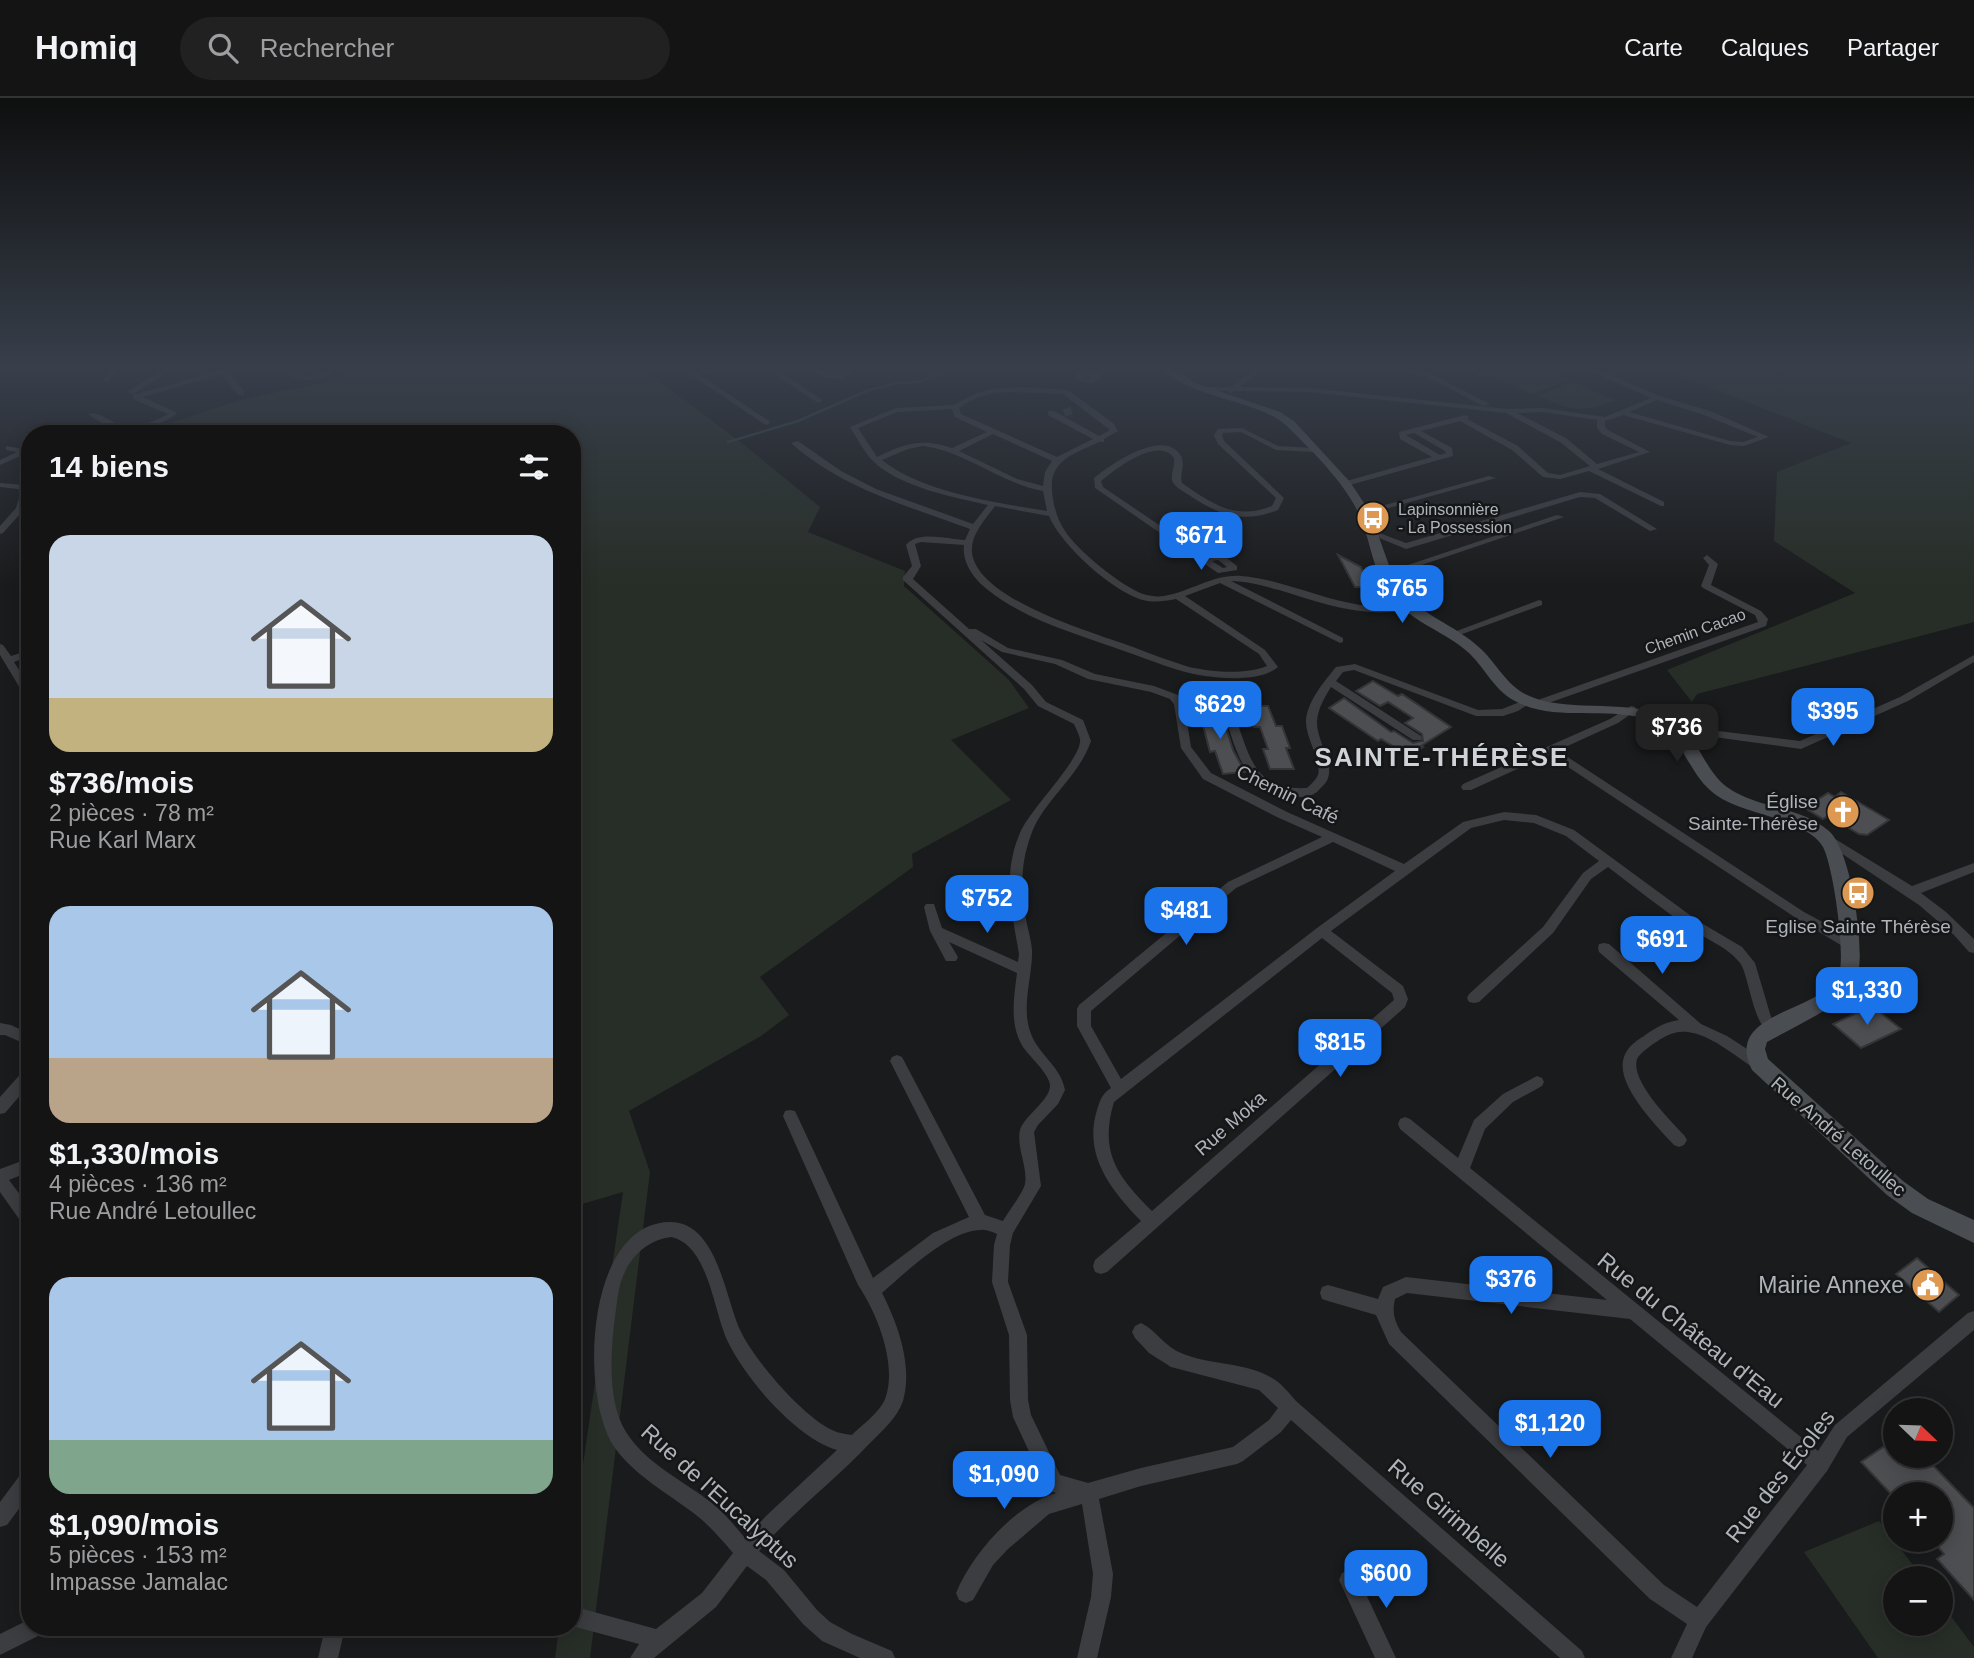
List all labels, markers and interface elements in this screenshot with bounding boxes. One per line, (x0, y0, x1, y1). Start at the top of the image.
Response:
search box (180, 17, 670, 80)
text: Homiq (35, 29, 138, 66)
icon: search (204, 29, 242, 67)
text: Rechercher (260, 33, 394, 63)
text: Carte (1624, 34, 1683, 61)
text: Calques (1721, 34, 1809, 61)
text: Partager (1847, 34, 1939, 61)
icon: filters (515, 448, 553, 486)
text: 14 biens (49, 450, 169, 483)
bus stop icon: Lapinsonnière - La Possession (1354, 499, 1392, 537)
place label: Lapinsonnière - La Possession (1398, 501, 1512, 536)
pin: $671 (1160, 512, 1242, 572)
text: $671 (1175, 522, 1227, 548)
pin: $765 (1361, 566, 1443, 625)
text: $765 (1376, 575, 1428, 601)
icon: home (238, 581, 364, 707)
street label: Chemin Cacao (1643, 605, 1748, 658)
pin: $629 (1179, 682, 1261, 741)
pin: $395 (1792, 688, 1874, 748)
text: $629 (1194, 691, 1246, 717)
text: $395 (1807, 698, 1859, 724)
pin: $736 (1636, 704, 1718, 764)
text: $736 (1651, 714, 1703, 740)
district label: SAINTE-THÉRÈSE (1315, 742, 1569, 772)
street label: Chemin Café (1233, 761, 1342, 828)
text: $736/mois (49, 766, 194, 799)
place label: Église Sainte-Thérèse (1688, 791, 1818, 834)
church icon: Église Sainte-Thérèse (1824, 793, 1862, 831)
text: 2 pièces · 78 m² (49, 800, 214, 826)
text: Rue Karl Marx (49, 827, 196, 853)
bus stop icon: Eglise Sainte Thérèse (1839, 874, 1877, 912)
pin: $752 (946, 876, 1028, 935)
text: $752 (961, 885, 1013, 911)
pin: $481 (1145, 888, 1227, 947)
text: $481 (1160, 897, 1212, 923)
pin: $691 (1621, 916, 1703, 976)
place label: Eglise Sainte Thérèse (1765, 916, 1951, 937)
text: $691 (1636, 926, 1688, 952)
icon: home (238, 952, 364, 1078)
pin: $1,330 (1810, 968, 1924, 1027)
text: $1,330 (1832, 977, 1902, 1003)
pin: $815 (1299, 1020, 1381, 1079)
text: $815 (1314, 1029, 1366, 1055)
street label: Rue André Letoullec (1767, 1072, 1910, 1200)
street label: Rue Moka (1191, 1087, 1270, 1160)
text: $1,330/mois (49, 1137, 219, 1170)
text: 4 pièces · 136 m² (49, 1171, 227, 1197)
text: Rue André Letoullec (49, 1198, 256, 1224)
street label: Rue du Château d'Eau (1593, 1247, 1789, 1413)
pin: $376 (1470, 1256, 1552, 1316)
text: $376 (1485, 1266, 1537, 1292)
public building icon: Mairie Annexe (1909, 1266, 1947, 1304)
place label: Mairie Annexe (1758, 1272, 1904, 1298)
icon: home (238, 1323, 364, 1449)
north arrow (1883, 1398, 1953, 1468)
map controls (1883, 1398, 1953, 1636)
pin: $1,120 (1493, 1400, 1607, 1460)
street label: Rue des Écoles (1720, 1405, 1840, 1547)
text: $1,120 (1515, 1410, 1585, 1436)
street label: Rue de l'Eucalyptus (636, 1419, 804, 1573)
pin: $1,090 (947, 1452, 1061, 1511)
street label: Rue Girimbelle (1383, 1453, 1515, 1573)
text: $1,090 (969, 1461, 1039, 1487)
button: + (1883, 1482, 1953, 1552)
text: $1,090/mois (49, 1508, 219, 1541)
text: 5 pièces · 153 m² (49, 1542, 227, 1568)
pin: $600 (1345, 1550, 1427, 1610)
text: $600 (1360, 1560, 1412, 1586)
button: − (1883, 1566, 1953, 1636)
text: Impasse Jamalac (49, 1569, 228, 1595)

